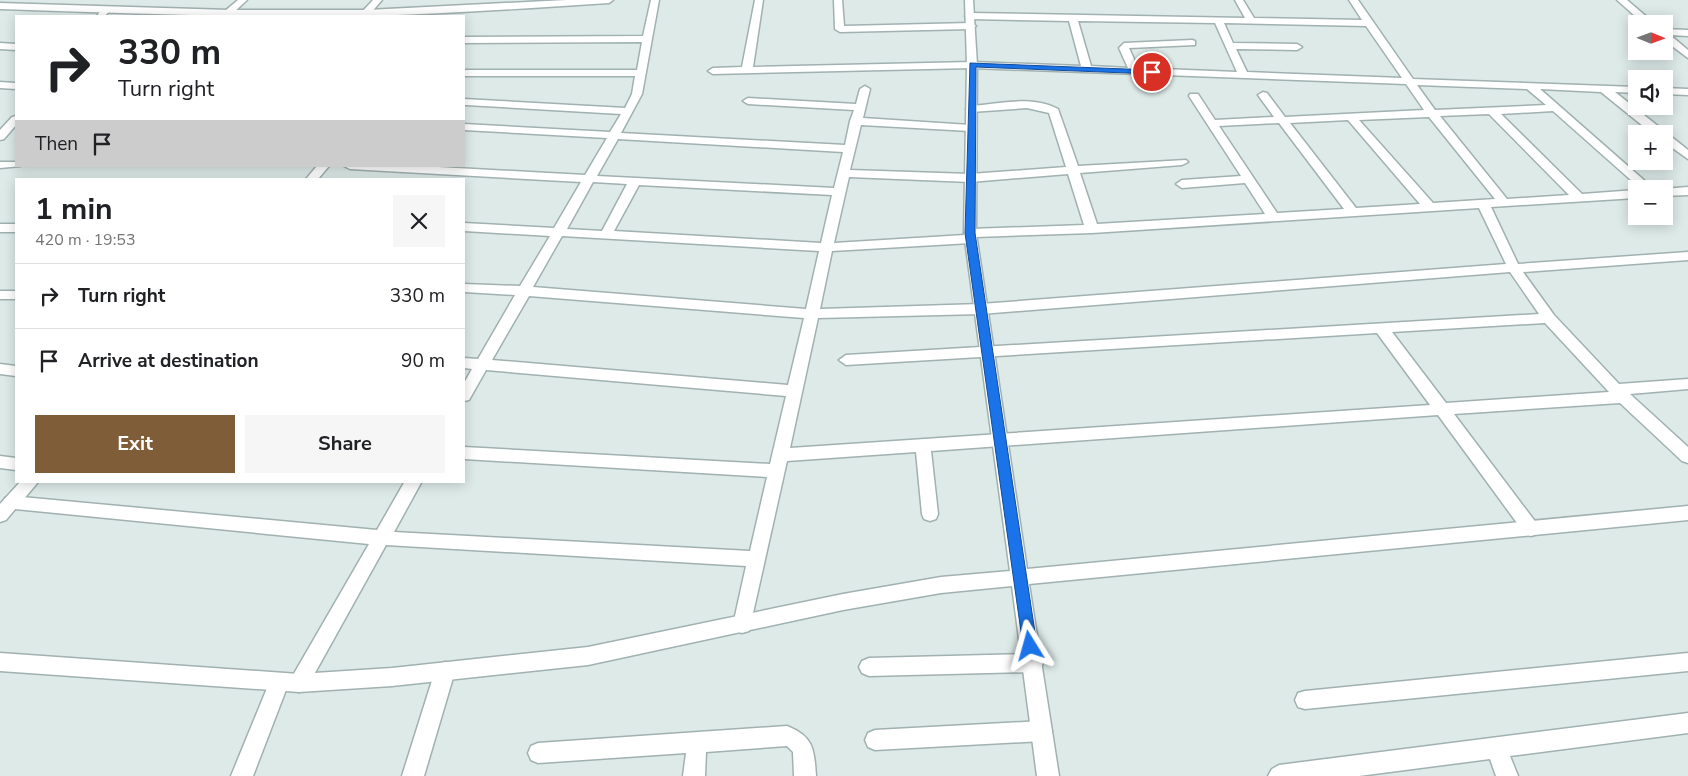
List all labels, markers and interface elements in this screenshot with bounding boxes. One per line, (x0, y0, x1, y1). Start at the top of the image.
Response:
north arrow (1628, 15, 1672, 60)
map controls (1628, 15, 1673, 225)
text: 330 m (118, 29, 221, 76)
icon: right (35, 35, 100, 100)
pin (1131, 51, 1173, 93)
icon: arrive (1138, 58, 1166, 86)
button: sound (1628, 70, 1673, 115)
text: Turn right (118, 74, 214, 104)
button: + (1628, 125, 1673, 170)
icon: arrive (88, 130, 116, 158)
text: Then (35, 131, 78, 157)
button: − (1628, 180, 1673, 225)
text: 1 min (35, 189, 113, 230)
button: close (393, 195, 445, 247)
text: 420 m · 19:53 (35, 229, 136, 251)
icon: right (35, 282, 63, 310)
text: Turn right (78, 283, 165, 309)
text: 330 m (390, 283, 445, 309)
icon: arrive (35, 347, 63, 375)
text: Arrive at destination (78, 348, 259, 374)
text: 90 m (401, 348, 445, 374)
button: Exit (35, 415, 235, 473)
button: Share (245, 415, 445, 473)
position arrow (1003, 619, 1055, 671)

